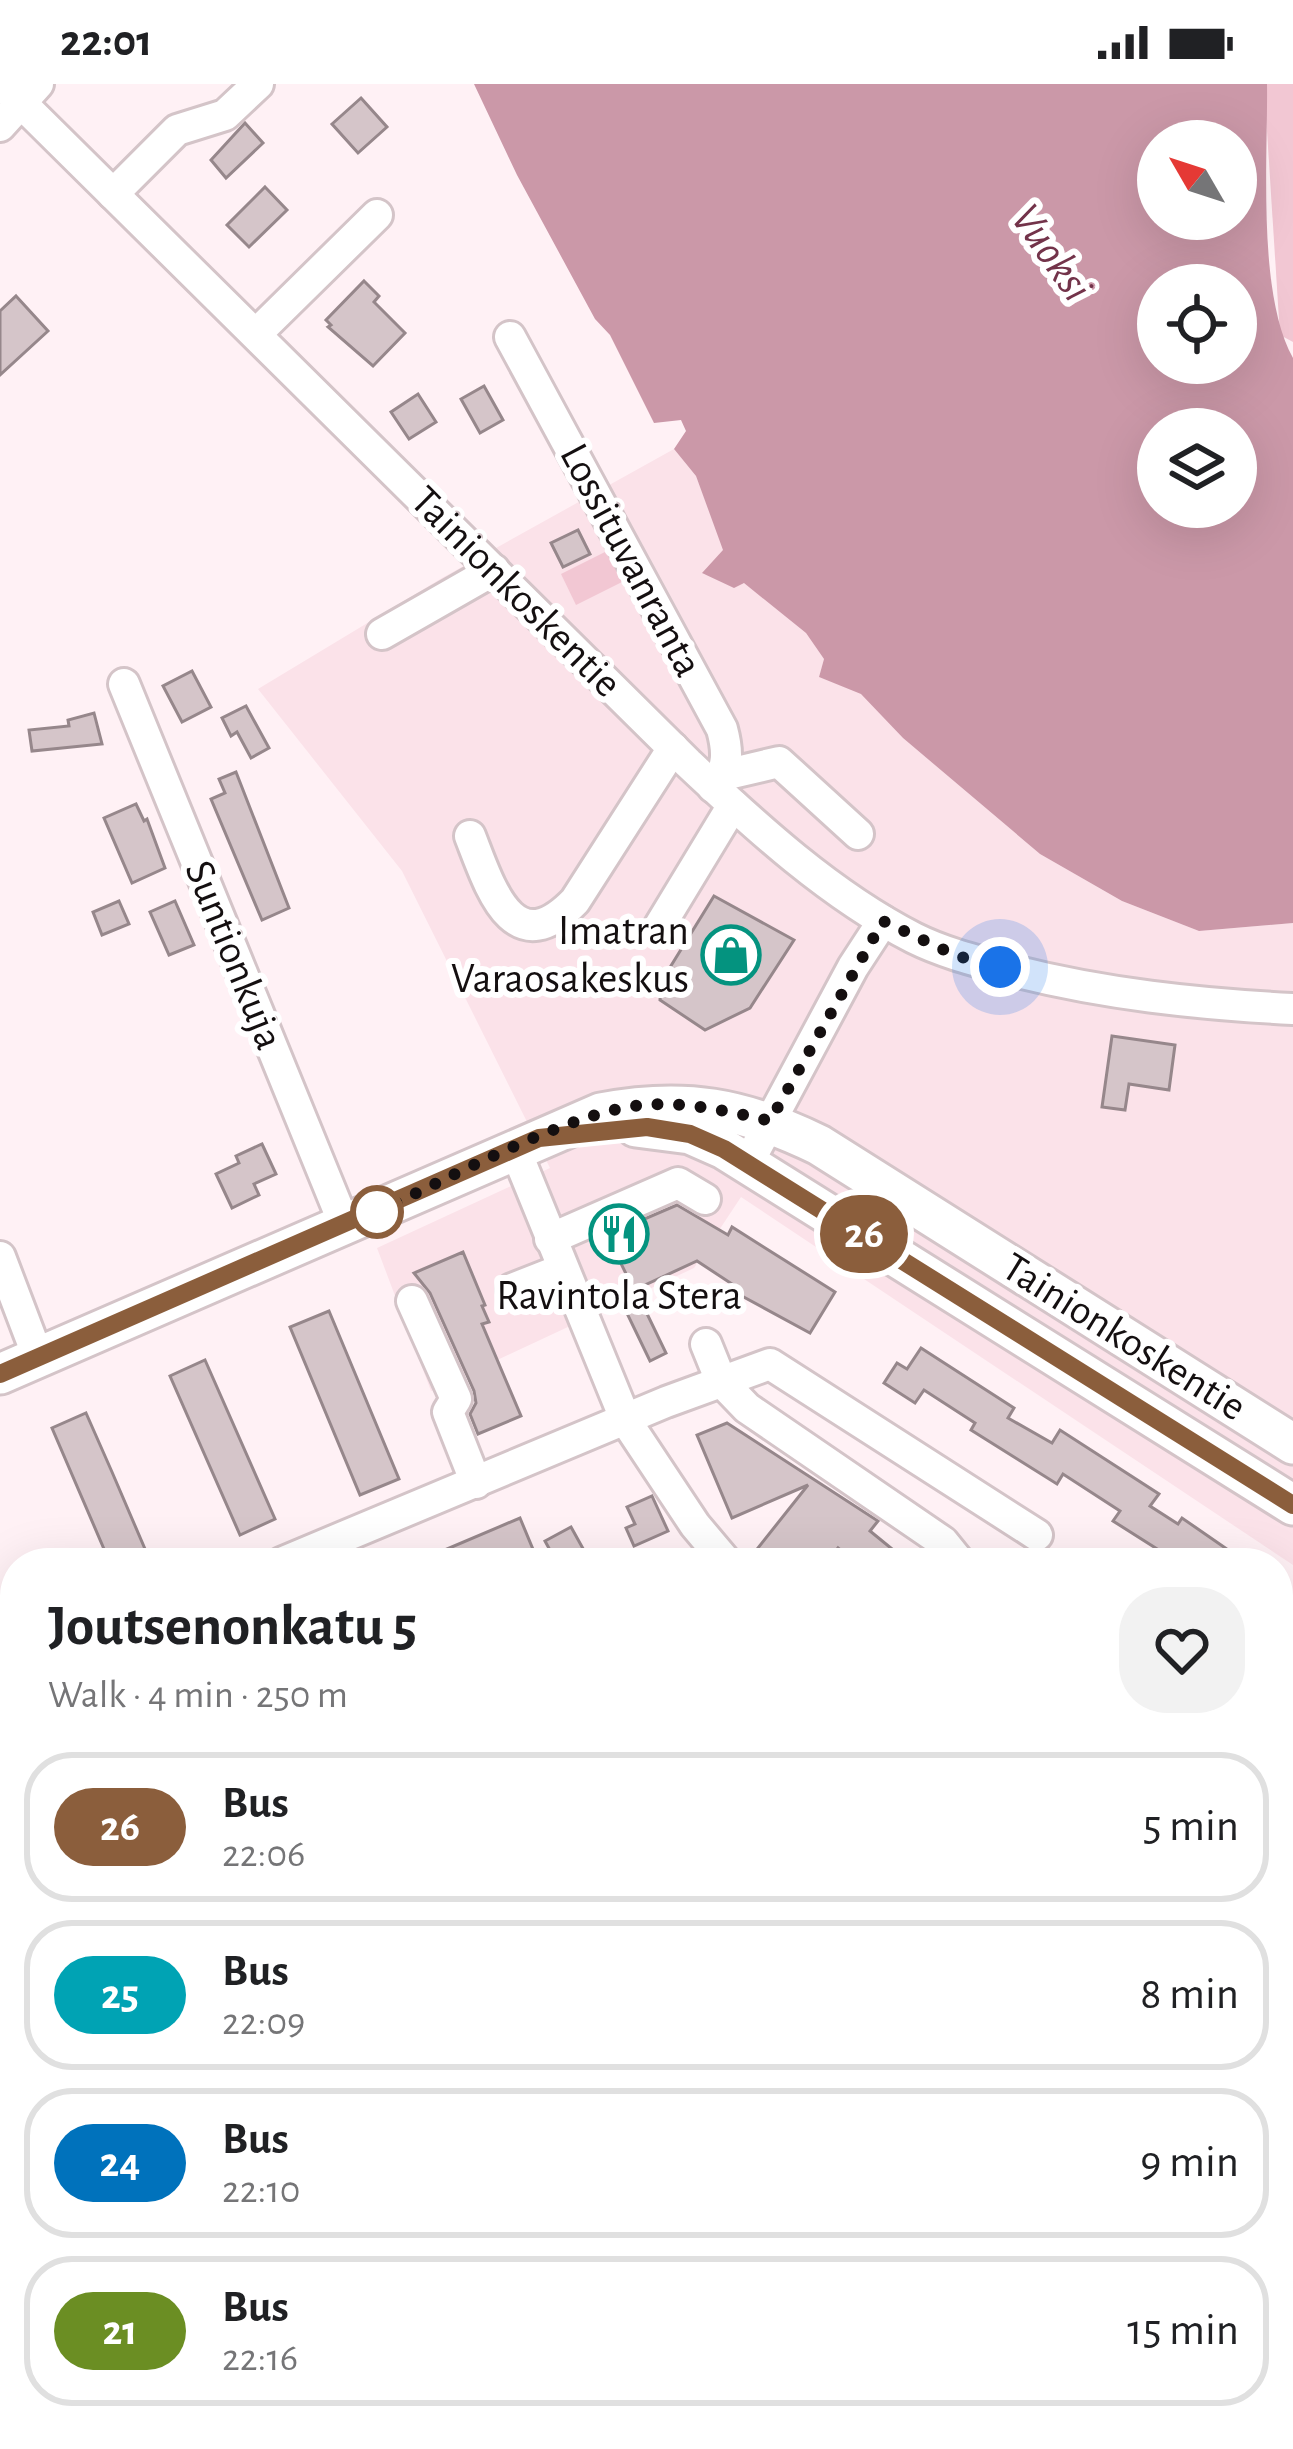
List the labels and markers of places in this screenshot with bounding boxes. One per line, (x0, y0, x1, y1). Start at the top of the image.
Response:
place label: Imatran Varaosakeskus (451, 910, 689, 1000)
shop icon: Imatran Varaosakeskus (700, 924, 762, 986)
unlabelled marker (352, 1187, 402, 1237)
restaurant icon: Ravintola Stera (588, 1203, 650, 1265)
place label: Ravintola Stera (496, 1275, 742, 1317)

